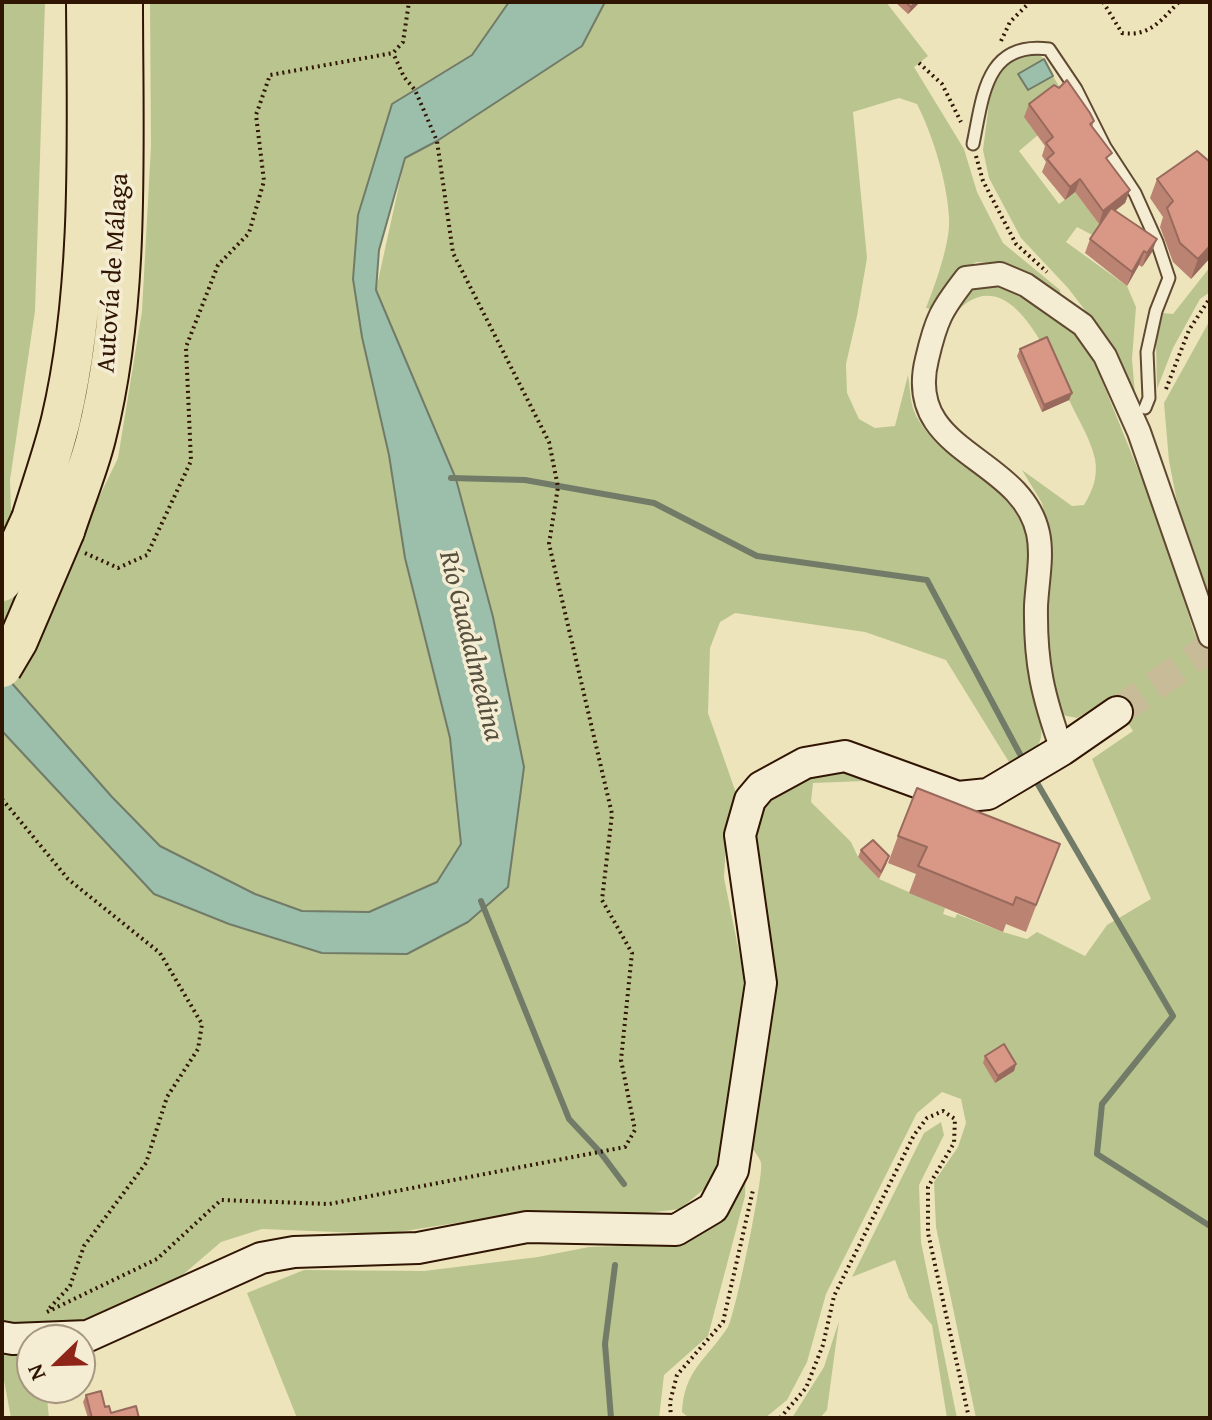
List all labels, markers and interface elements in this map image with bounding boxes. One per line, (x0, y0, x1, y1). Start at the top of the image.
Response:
street label: Autovía de Málaga (91, 172, 137, 374)
water label: Río Guadalmedina (430, 547, 510, 745)
north arrow (16, 1324, 96, 1404)
text: N (18, 1360, 53, 1386)

